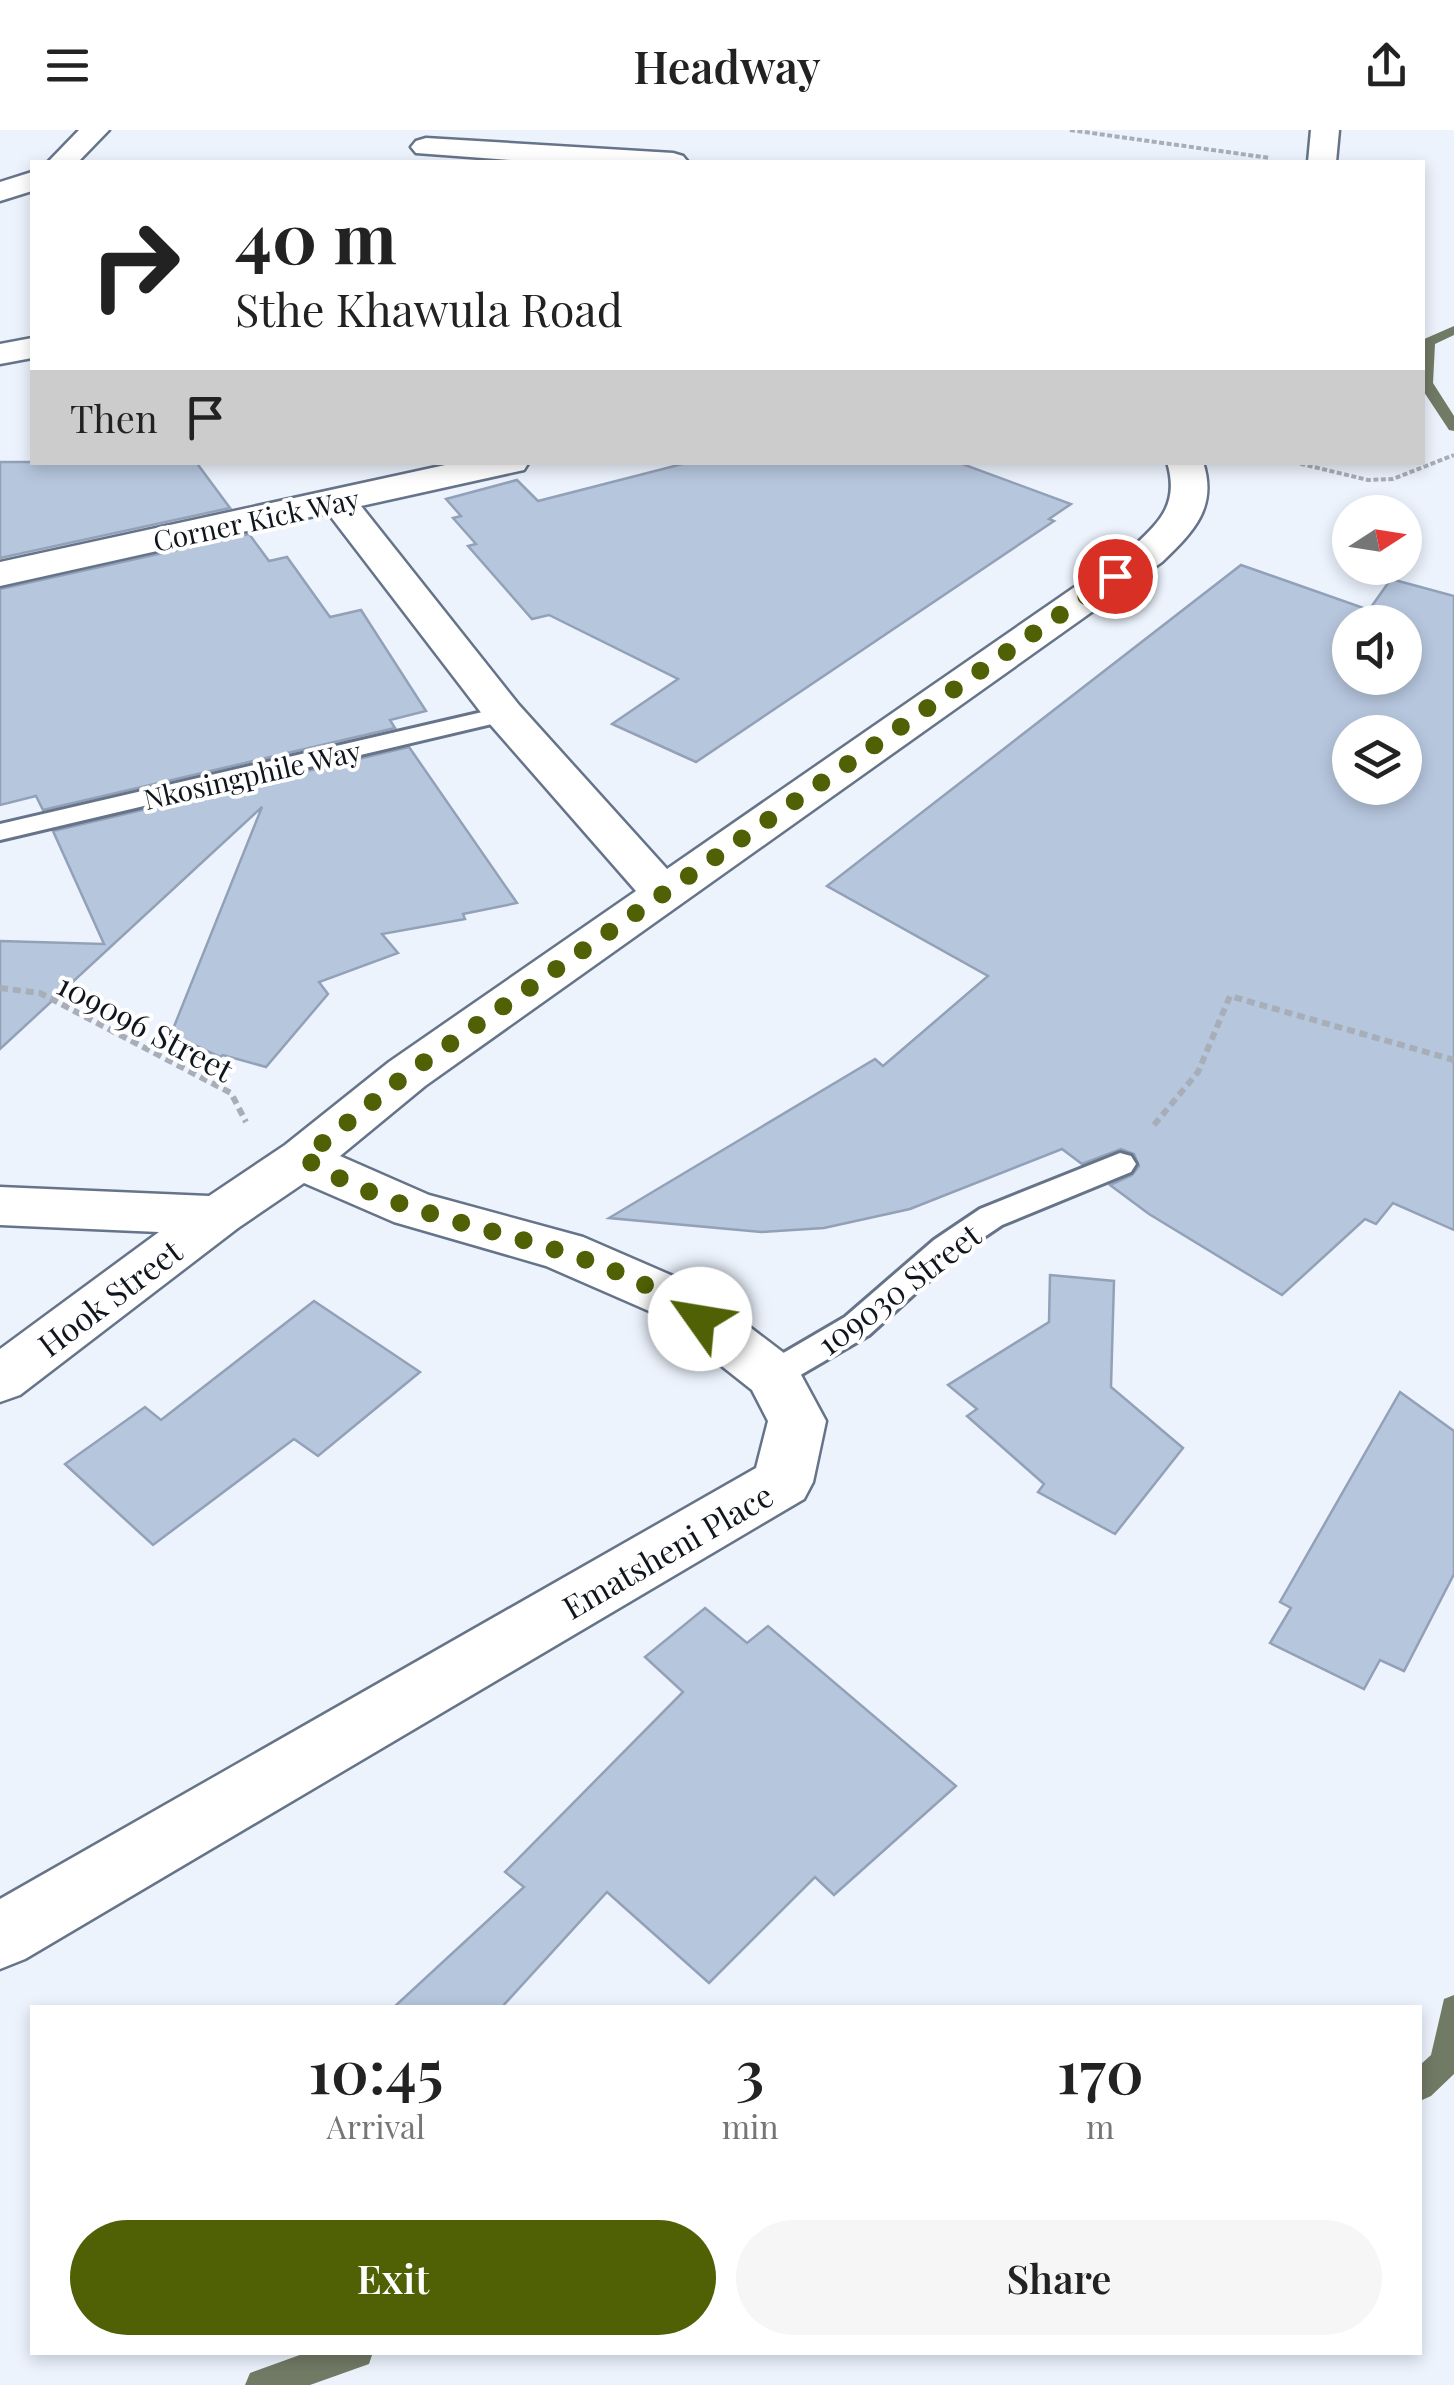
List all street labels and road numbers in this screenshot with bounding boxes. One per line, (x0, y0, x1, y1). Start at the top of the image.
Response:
street label: Corner Kick Way (150, 479, 362, 559)
street label: Nkosingphile Way (140, 731, 364, 817)
street label: 109096 Street (51, 962, 242, 1091)
street label: 109030 Street (808, 1212, 989, 1364)
street label: Hook Street (28, 1228, 190, 1365)
street label: Ematsheni Place (554, 1472, 780, 1628)

